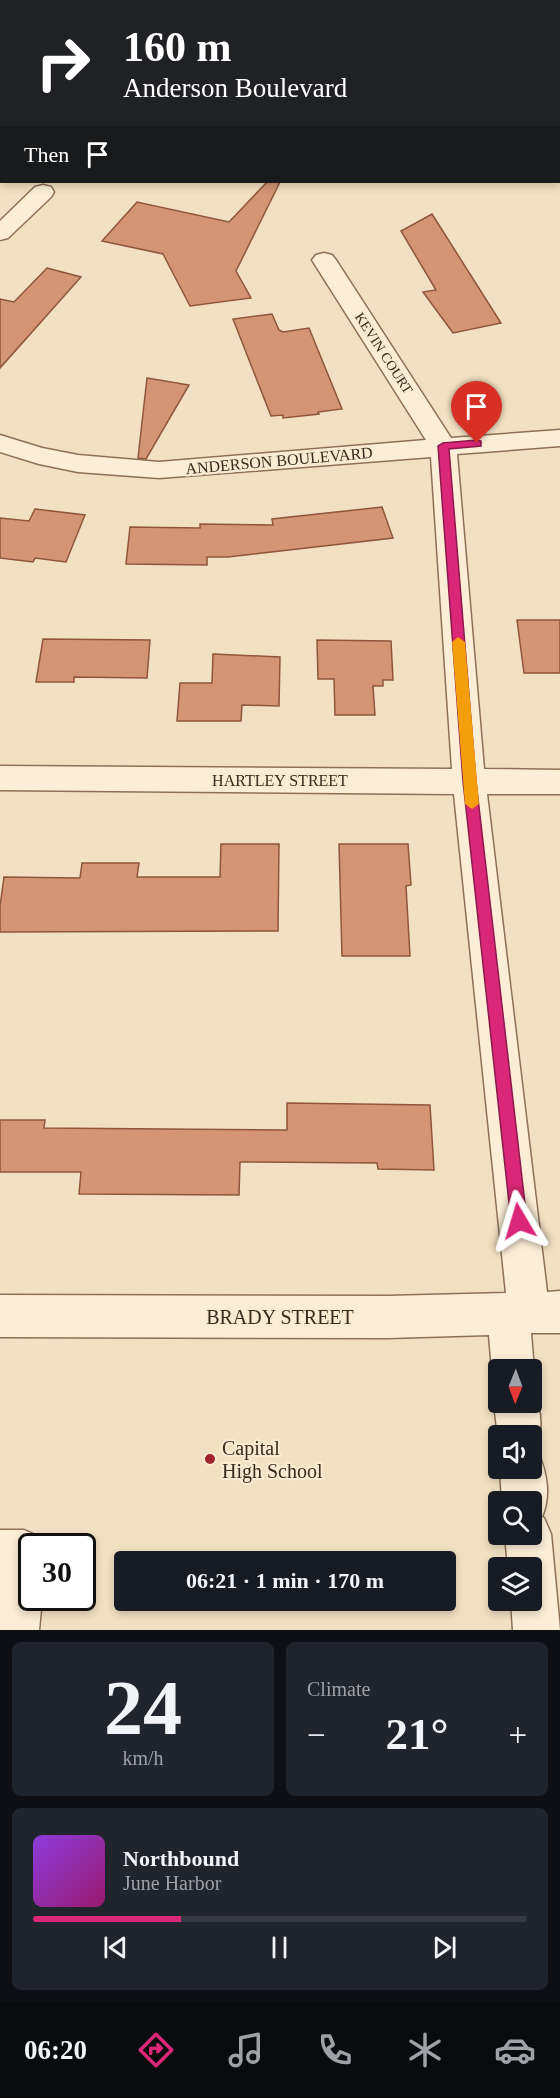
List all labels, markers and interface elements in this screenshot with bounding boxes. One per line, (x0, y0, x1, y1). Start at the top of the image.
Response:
icon: right (24, 24, 102, 102)
text: 160 m (123, 24, 232, 70)
text: Anderson Boulevard (123, 73, 347, 103)
icon: arrive (81, 138, 114, 171)
text: Then (24, 142, 69, 167)
street label: KEVIN COURT (352, 310, 416, 397)
pin (451, 381, 502, 443)
icon: arrive (460, 390, 493, 423)
street label: ANDERSON BOULEVARD (185, 444, 373, 477)
street label: HARTLEY STREET (212, 772, 348, 789)
position arrow (487, 1189, 551, 1253)
street label: BRADY STREET (206, 1306, 354, 1328)
north arrow (488, 1359, 542, 1413)
map controls (488, 1359, 542, 1611)
button: sound (488, 1425, 542, 1479)
place label: Capital High School (222, 1437, 323, 1483)
marker: Capital High School (203, 1452, 217, 1466)
button: search (488, 1491, 542, 1545)
speed limit sign: 30 (18, 1533, 96, 1611)
button: layers (488, 1557, 542, 1611)
text: 06:21 · 1 min · 170 m (186, 1568, 384, 1593)
text: 24 (104, 1664, 182, 1751)
text: Climate (307, 1678, 370, 1700)
text: 21° (386, 1709, 449, 1759)
text: − (307, 1717, 326, 1753)
text: + (508, 1717, 527, 1753)
text: km/h (122, 1747, 164, 1769)
text: Northbound (123, 1846, 239, 1871)
text: June Harbor (123, 1872, 221, 1894)
icon: previous (99, 1931, 132, 1964)
icon: pause (263, 1931, 296, 1964)
icon: next (428, 1931, 461, 1964)
icon: directions (135, 2029, 177, 2071)
icon: music (225, 2029, 267, 2071)
icon: phone (314, 2029, 356, 2071)
icon: climate (404, 2029, 446, 2071)
icon: car (494, 2029, 536, 2071)
text: 06:20 (24, 2035, 87, 2065)

